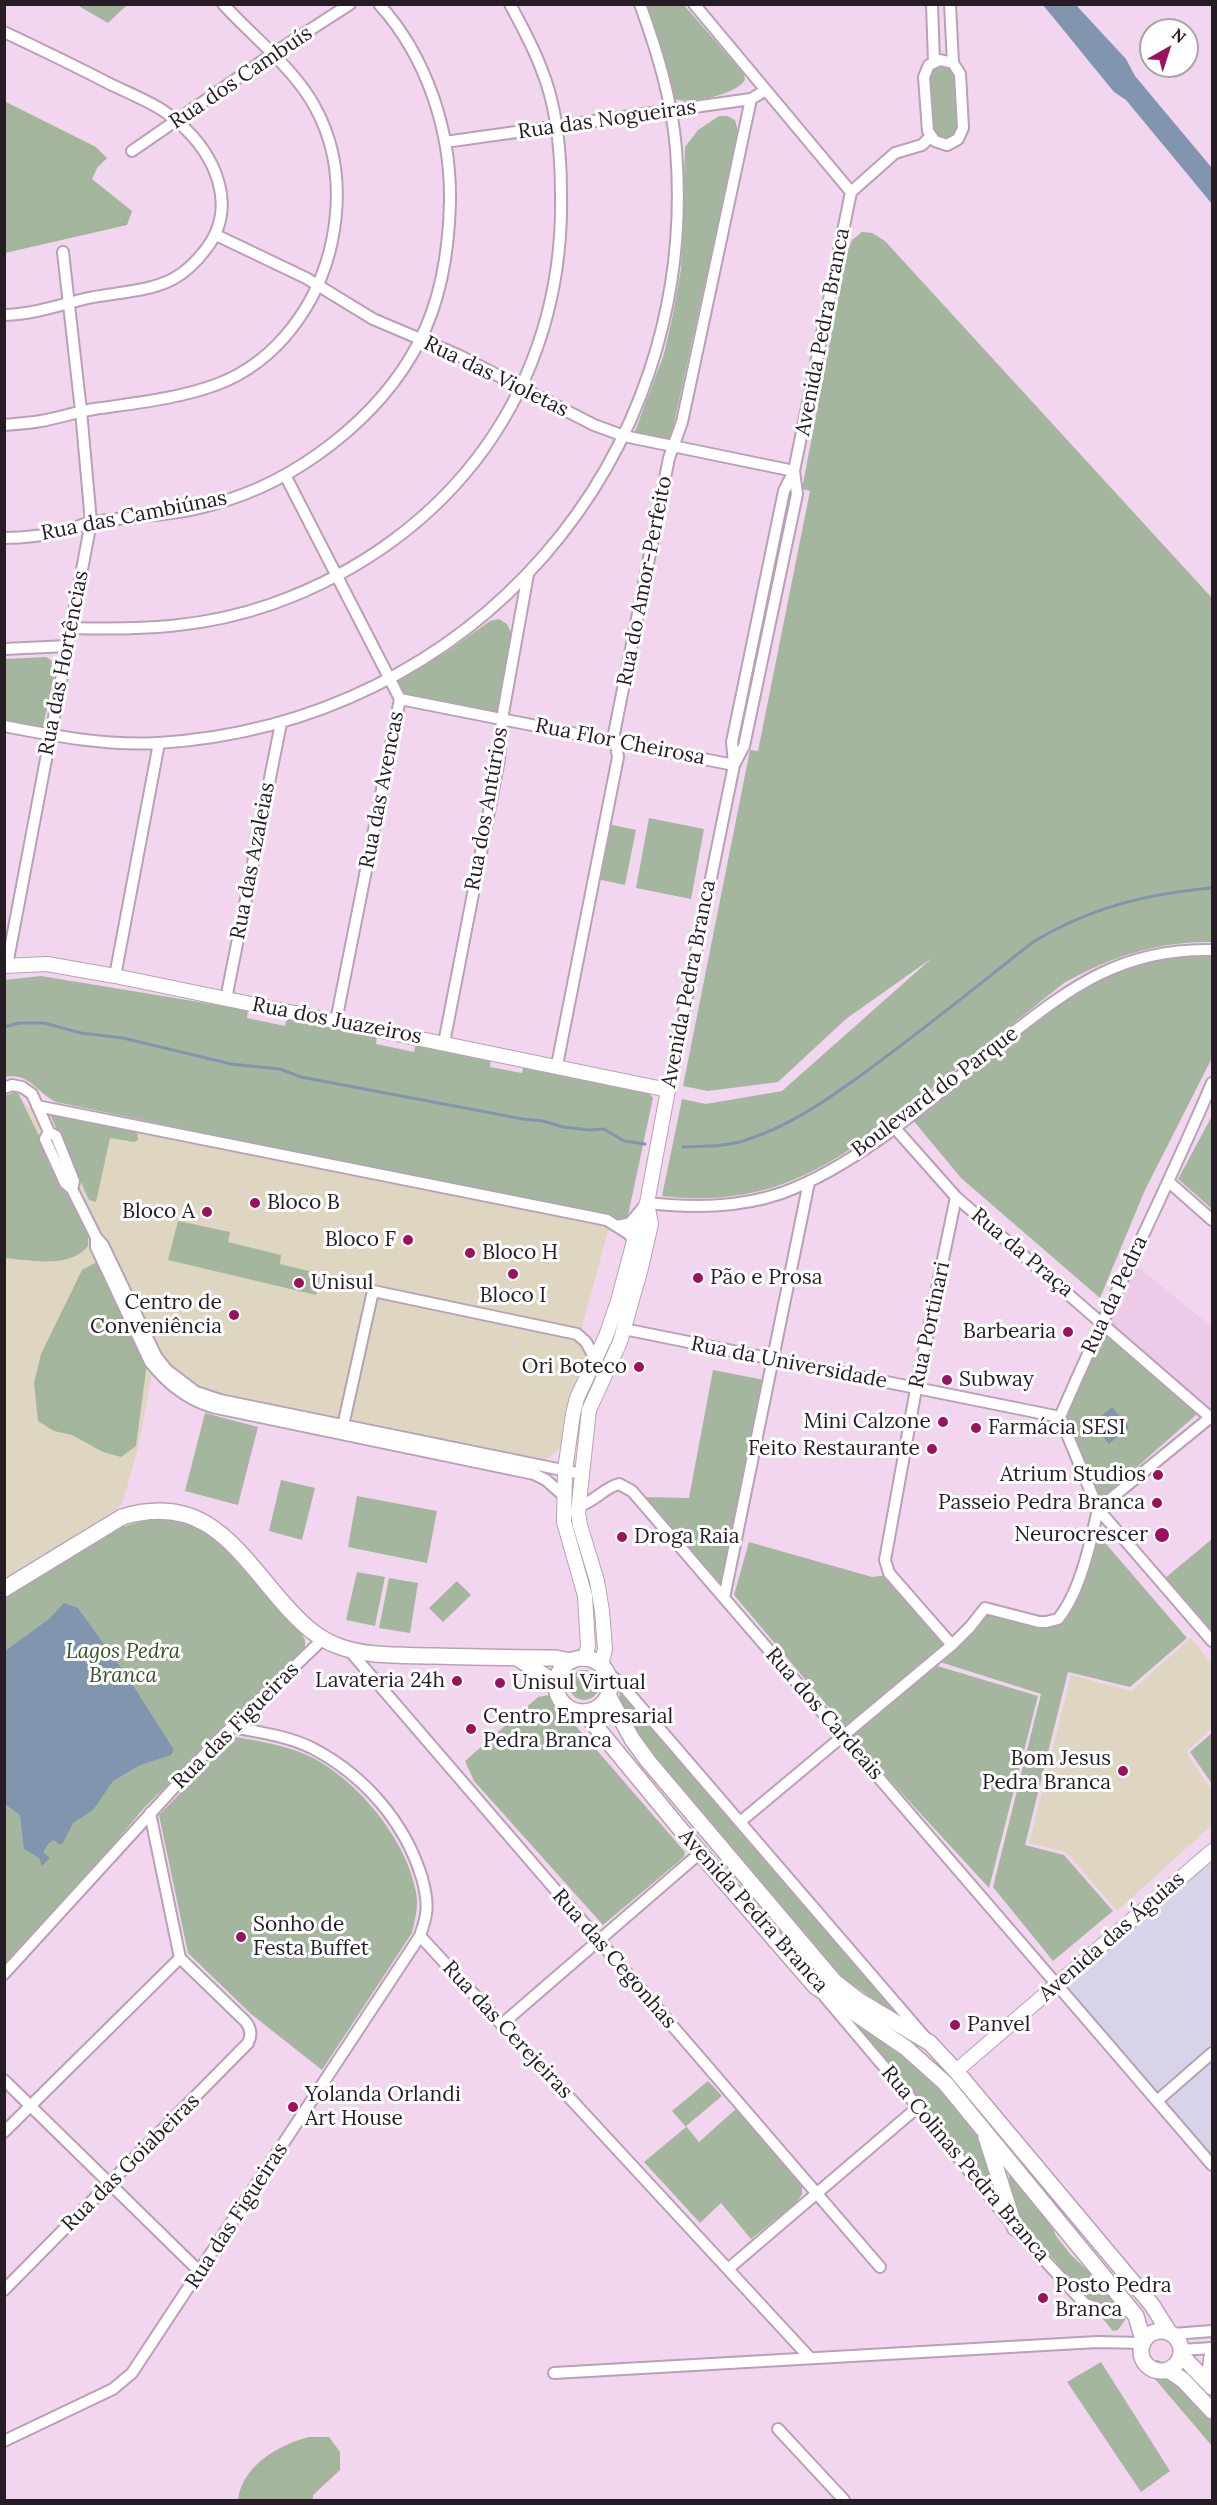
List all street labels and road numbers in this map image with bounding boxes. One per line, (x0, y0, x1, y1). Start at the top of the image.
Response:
street label: Rua dos Cambuís (165, 21, 317, 135)
street label: Rua das Nogueiras (516, 95, 698, 145)
street label: Avenida Pedra Branca (790, 226, 856, 438)
street label: Rua das Violetas (419, 331, 573, 423)
street label: Rua do Amor-Perfeito (612, 474, 678, 688)
street label: Rua das Cambiúnas (39, 486, 229, 546)
street label: Rua das Hortências (34, 568, 94, 758)
street label: Rua das Avencas (354, 709, 410, 871)
street label: Rua Flor Cheirosa (533, 713, 707, 771)
street label: Rua dos Antúrios (460, 725, 514, 893)
street label: Rua das Azaleias (225, 780, 281, 942)
street label: Avenida Pedra Branca (656, 878, 722, 1090)
street label: Rua dos Juazeiros (250, 992, 424, 1050)
street label: Boulevard do Parque (847, 1021, 1023, 1163)
street label: Rua da Praça (966, 1203, 1078, 1303)
street label: Rua da Pedra (1077, 1232, 1153, 1358)
street label: Rua Portinari (904, 1259, 956, 1391)
street label: Rua da Universidade (689, 1332, 889, 1394)
street label: Rua dos Cardeais (760, 1643, 888, 1785)
street label: Rua das Figueiras (167, 1657, 305, 1795)
street label: Avenida Pedra Branca (673, 1824, 833, 1998)
street label: Avenida das Águias (1034, 1867, 1190, 2007)
street label: Rua das Cegonhas (547, 1884, 681, 2034)
street label: Rua das Cerejeiras (437, 1956, 577, 2104)
street label: Rua Colinas Pedra Branca (875, 2061, 1055, 2267)
street label: Rua das Goiabeiras (57, 2089, 205, 2237)
street label: Rua das Figueiras (180, 2138, 294, 2294)

